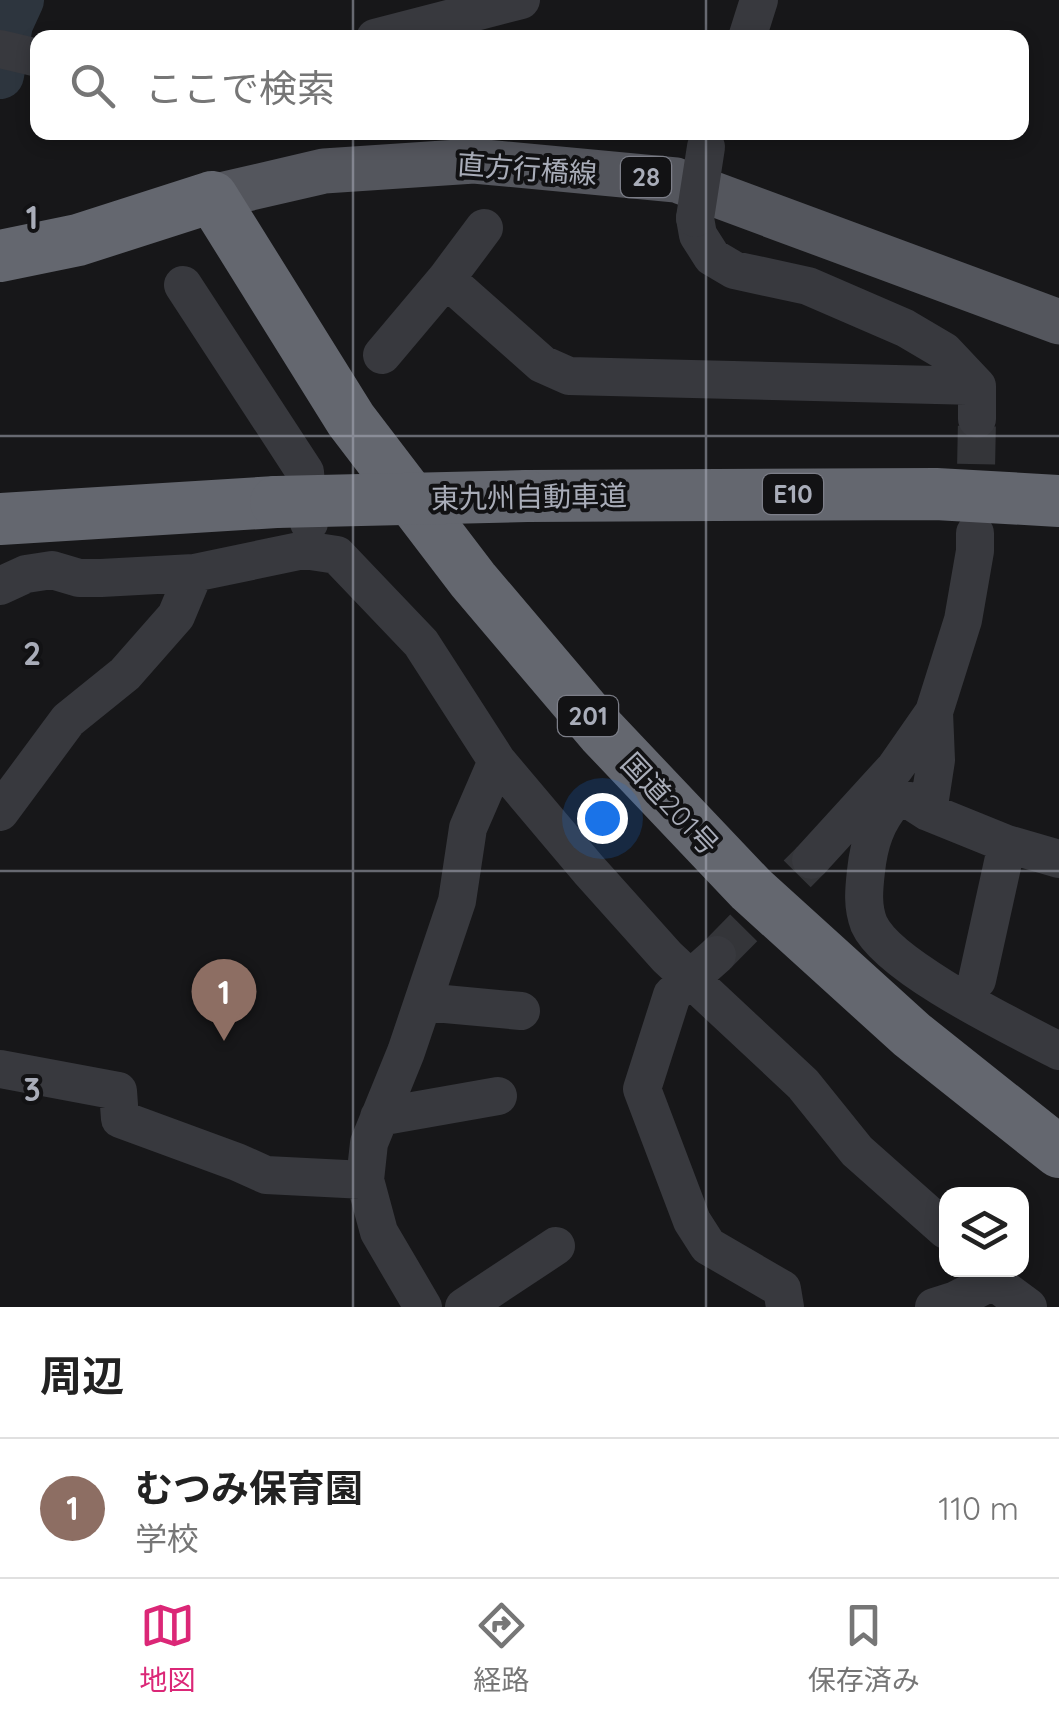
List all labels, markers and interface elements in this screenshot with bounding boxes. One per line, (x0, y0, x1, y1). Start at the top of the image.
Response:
search box (30, 30, 1029, 140)
icon: search (65, 58, 120, 113)
text: ここで検索 (145, 64, 335, 112)
street label: 直方行橋線 (456, 146, 598, 191)
road number: 28 (621, 157, 671, 197)
text: 1 (26, 197, 38, 237)
road number: E10 (763, 474, 823, 514)
street label: 東九州自動車道 (431, 477, 627, 516)
text: 2 (23, 633, 41, 673)
road number: 201 (558, 696, 618, 736)
street label: 国道201号 (614, 745, 726, 862)
your location (577, 793, 628, 844)
pin: 1 (192, 958, 256, 1041)
text: 3 (23, 1069, 41, 1109)
map controls (939, 1187, 1029, 1277)
button: layers (939, 1187, 1029, 1277)
text: 周辺 (40, 1349, 124, 1402)
text: むつみ保育園 (135, 1464, 363, 1512)
text: 1 (66, 1488, 79, 1528)
text: 110 m (938, 1488, 1019, 1528)
text: 学校 (135, 1518, 199, 1558)
tab: 地図 (139, 1598, 195, 1698)
tab: 経路 (473, 1598, 530, 1698)
tab: 保存済み (808, 1598, 920, 1698)

